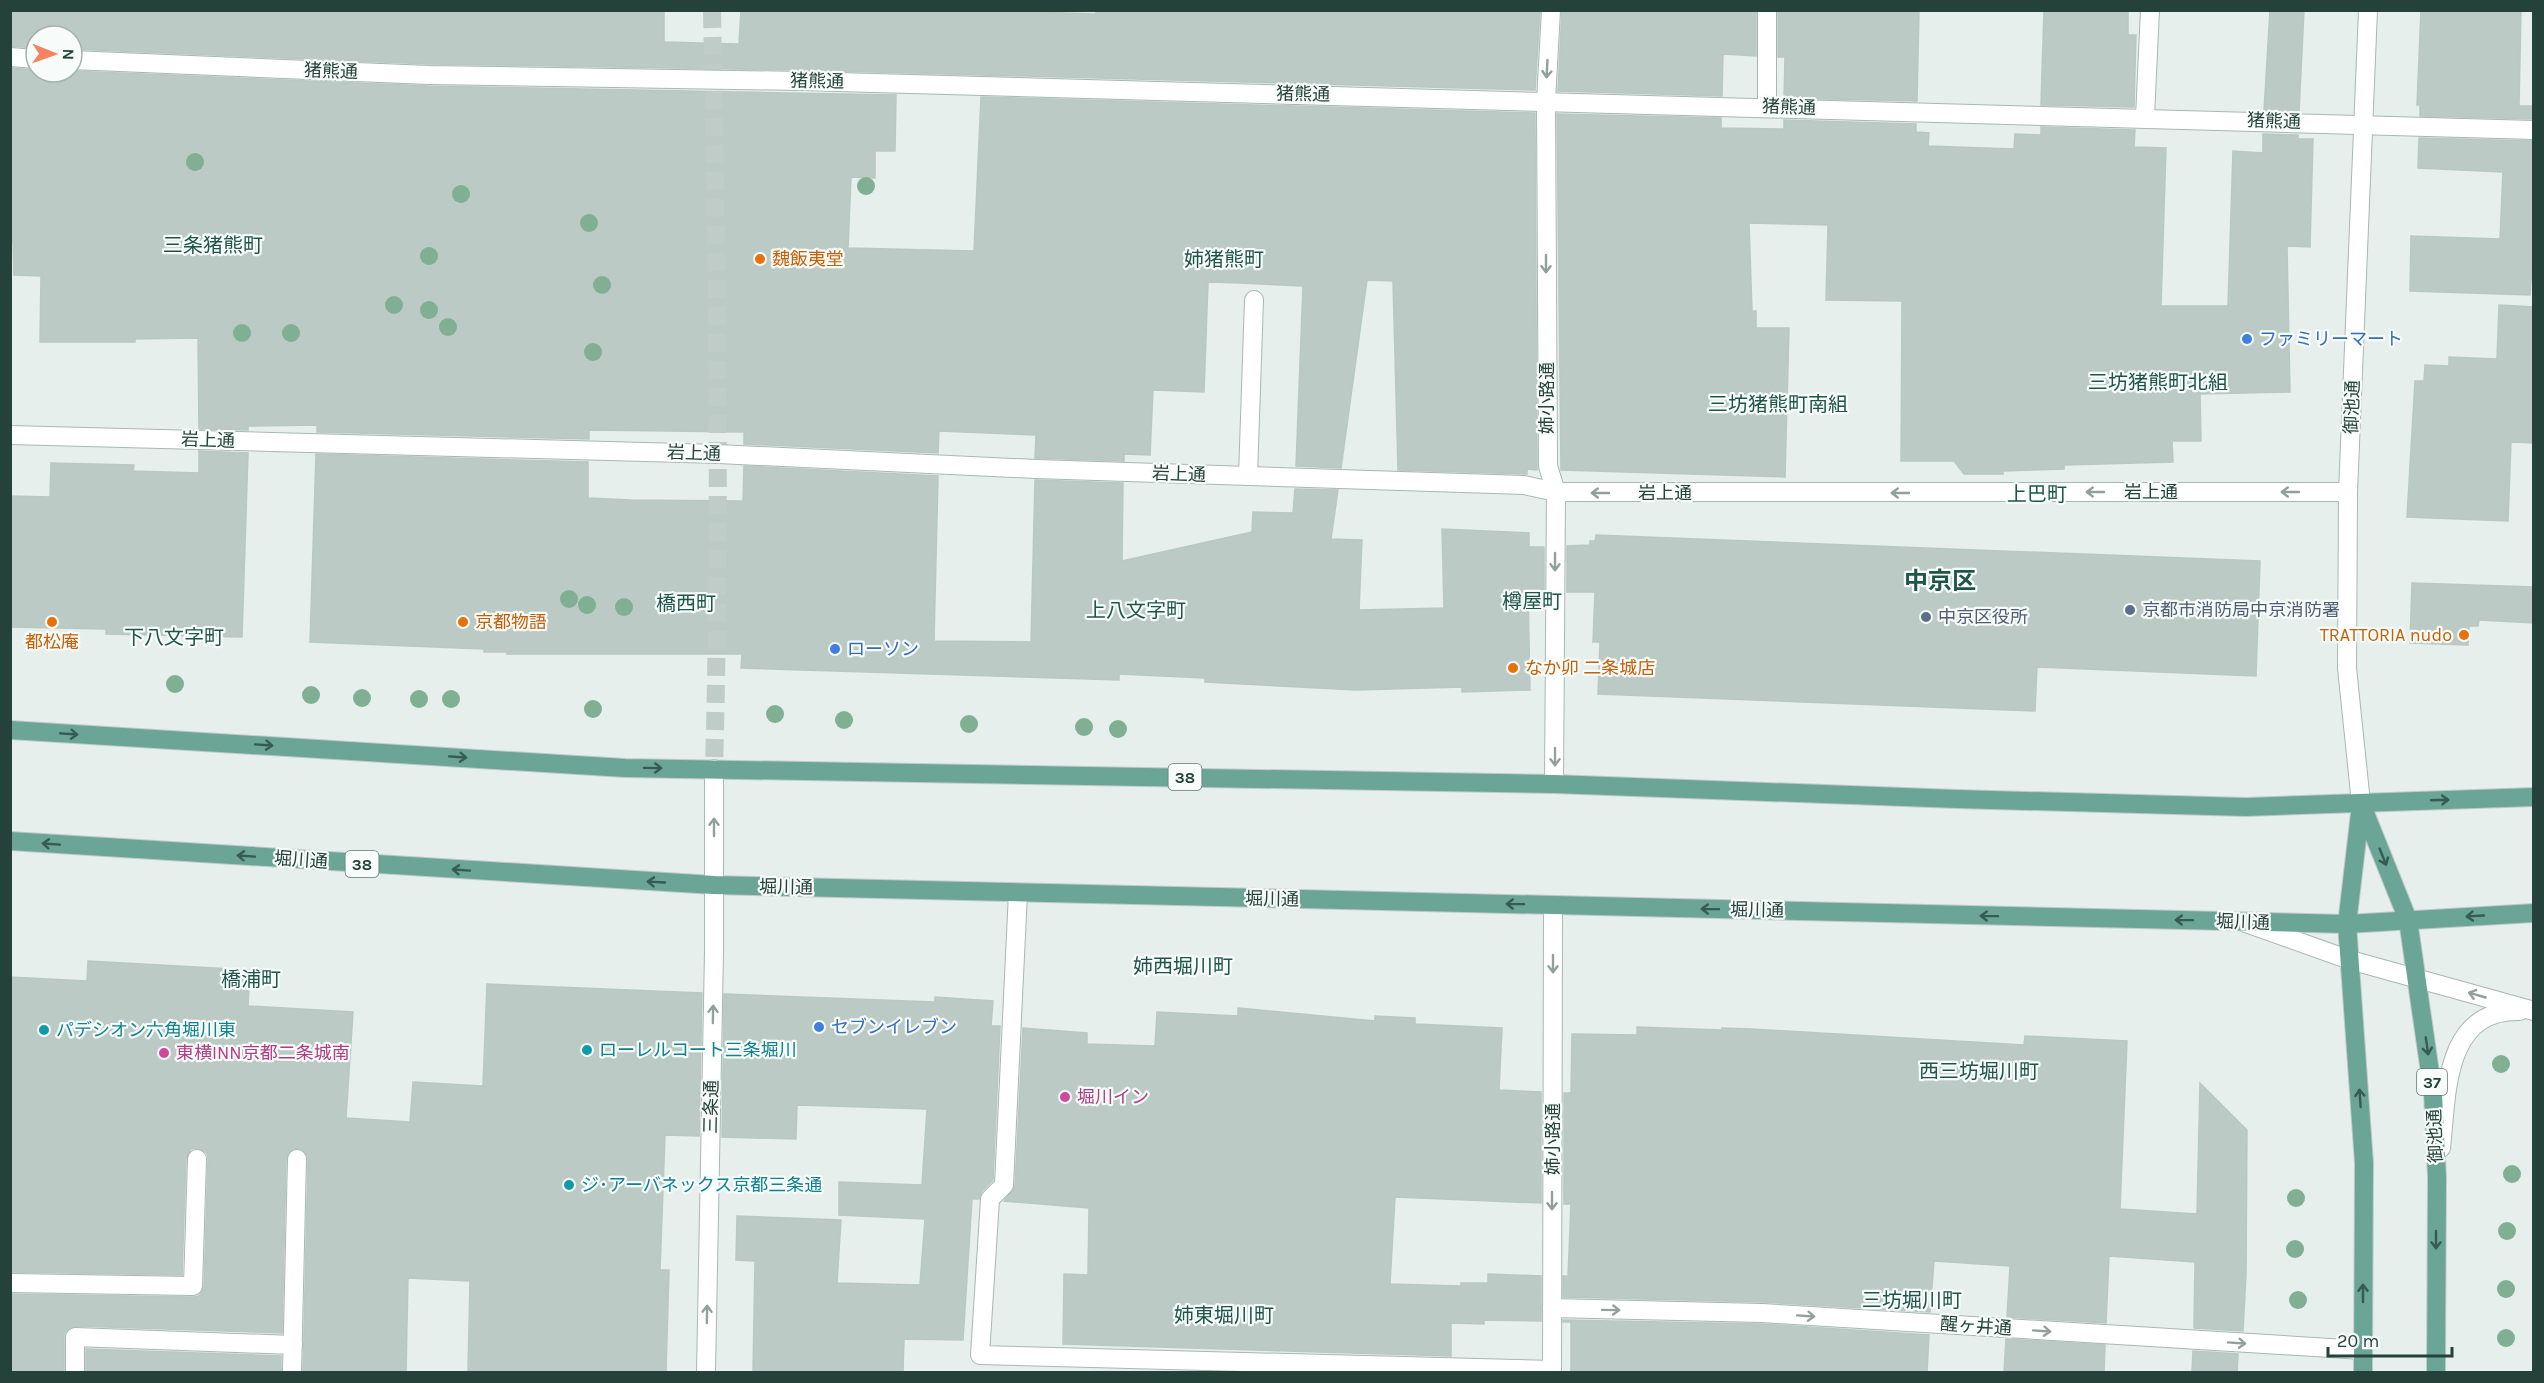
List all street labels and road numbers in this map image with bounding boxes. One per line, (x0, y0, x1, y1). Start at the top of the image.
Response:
street label: 猪熊通 (304, 59, 358, 83)
street label: 猪熊通 (790, 70, 844, 92)
street label: 猪熊通 (1276, 83, 1330, 105)
street label: 猪熊通 (1762, 95, 1816, 119)
street label: 猪熊通 (2247, 109, 2301, 133)
street label: 姉小路通 (1536, 362, 1558, 434)
street label: 御池通 (2340, 380, 2364, 434)
street label: 岩上通 (181, 428, 235, 452)
street label: 岩上通 (667, 441, 721, 465)
street label: 岩上通 (1152, 462, 1206, 486)
street label: 岩上通 (2124, 481, 2178, 503)
street label: 岩上通 (1638, 482, 1692, 504)
road number: 38 (1168, 764, 1202, 790)
street label: 堀川通 (273, 847, 329, 873)
road number: 38 (346, 851, 378, 877)
street label: 堀川通 (759, 876, 813, 898)
street label: 堀川通 (1245, 888, 1299, 910)
street label: 堀川通 (1730, 899, 1784, 921)
street label: 堀川通 (2216, 910, 2270, 934)
road number: 37 (2417, 1069, 2447, 1095)
street label: 三条通 (700, 1080, 722, 1134)
street label: 姉小路通 (1542, 1103, 1564, 1175)
street label: 御池通 (2423, 1109, 2447, 1163)
street label: 醒ヶ井通 (1939, 1313, 2013, 1339)

